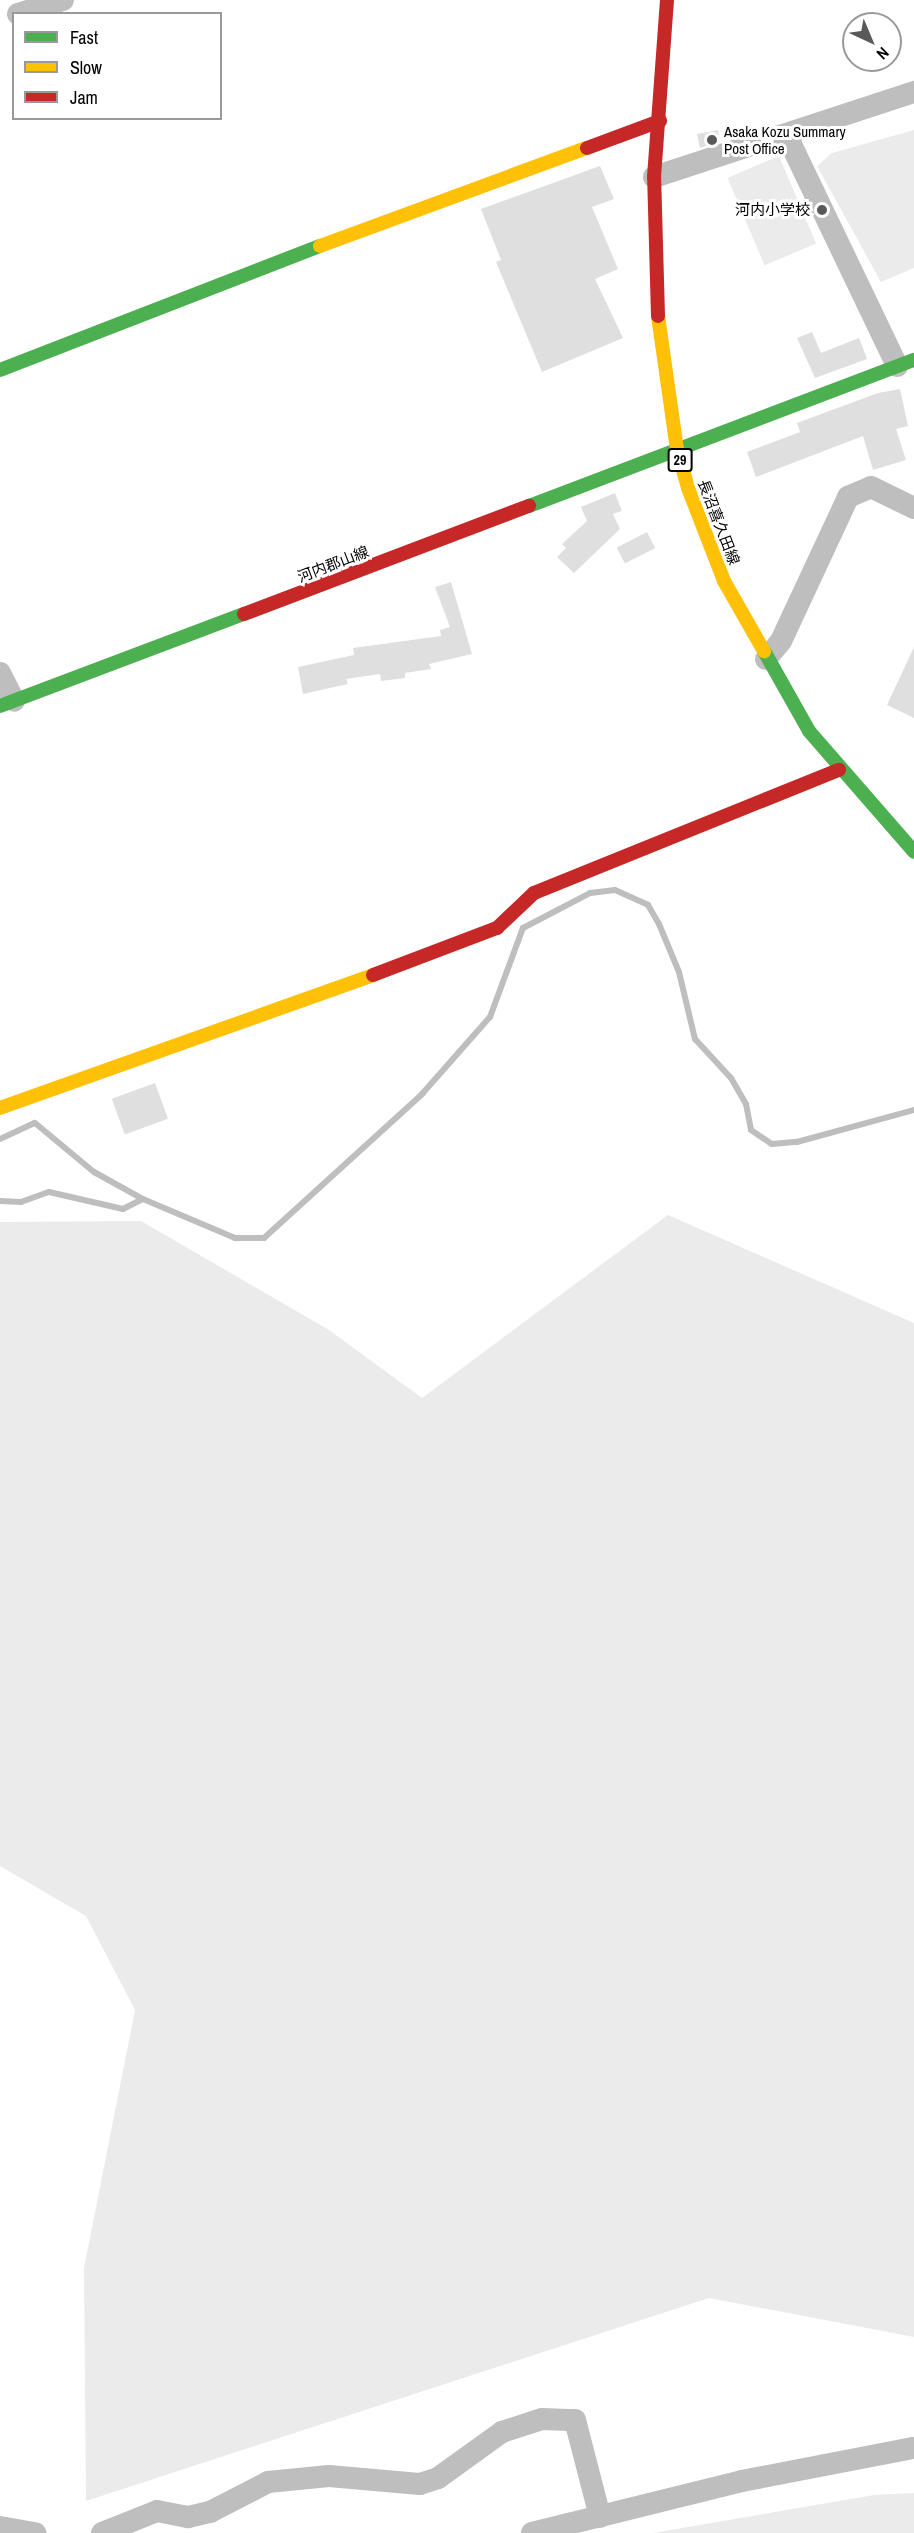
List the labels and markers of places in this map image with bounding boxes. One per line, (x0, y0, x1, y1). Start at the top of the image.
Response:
place label: Asaka Kozu Summary Post Office (724, 122, 846, 157)
marker: Asaka Kozu Summary Post Office (705, 133, 719, 147)
place label: 河内小学校 (735, 201, 810, 219)
marker: 河内小学校 (815, 203, 829, 217)

